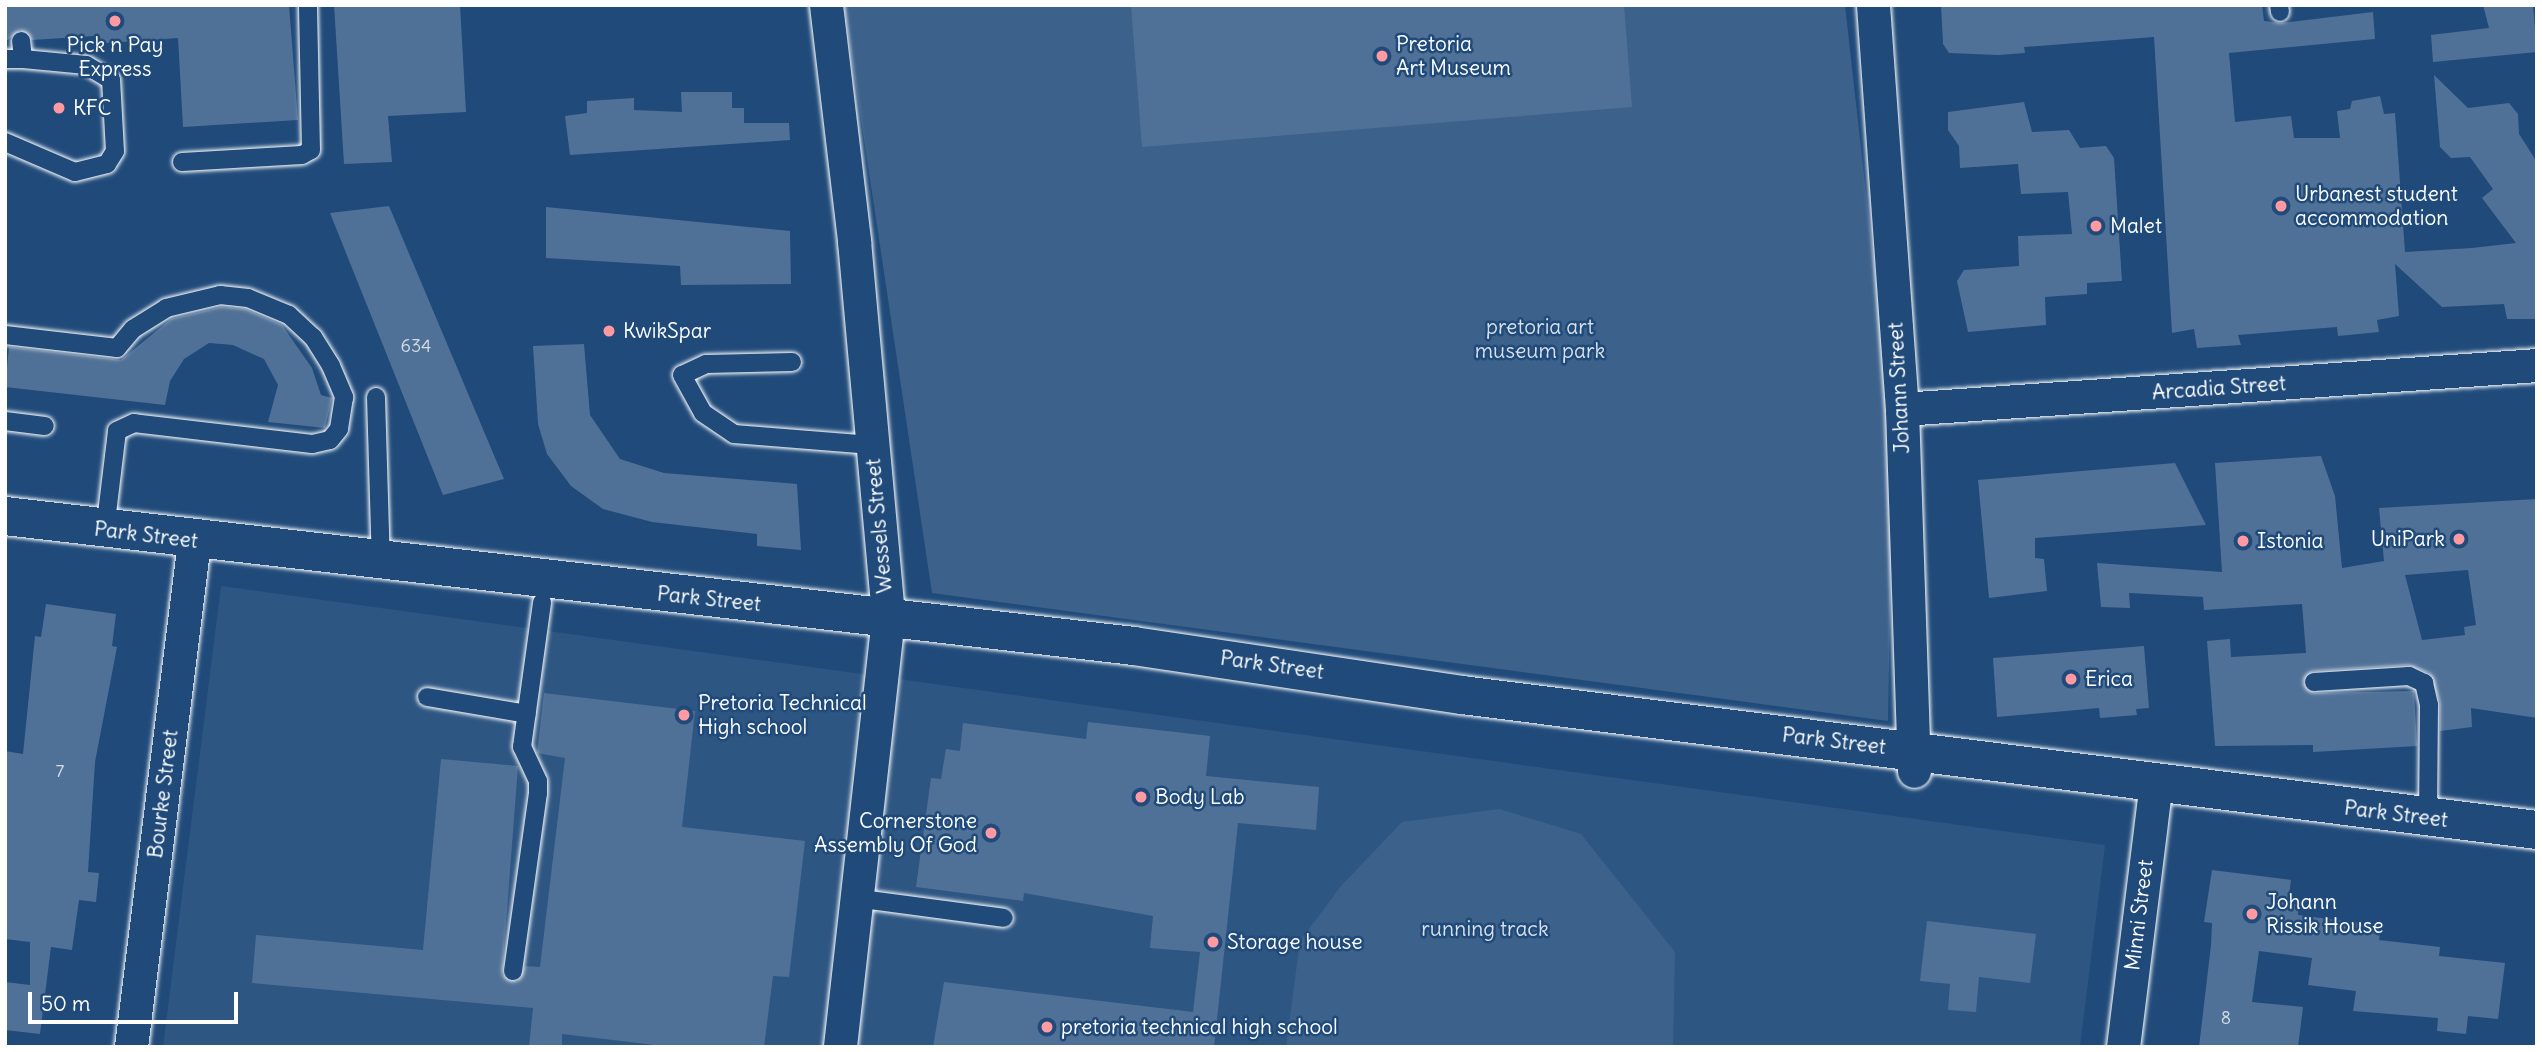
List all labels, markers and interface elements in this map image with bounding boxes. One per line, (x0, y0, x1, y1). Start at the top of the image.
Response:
marker: Pick n Pay Express (107, 13, 123, 29)
place label: Pretoria Art Museum (1396, 31, 1511, 81)
place label: Pick n Pay Express (67, 32, 163, 82)
marker: Pretoria Art Museum (1374, 48, 1390, 64)
place label: KFC (73, 95, 111, 121)
marker: KFC (51, 100, 67, 116)
place label: Urbanest student accommodation (2295, 181, 2458, 231)
marker: Urbanest student accommodation (2273, 198, 2289, 214)
place label: Malet (2110, 213, 2162, 239)
marker: Malet (2088, 218, 2104, 234)
park label: pretoria art museum park (1475, 314, 1605, 364)
place label: KwikSpar (623, 318, 711, 344)
street label: Johann Street (1883, 321, 1915, 455)
marker: KwikSpar (601, 323, 617, 339)
house number: 634 (400, 335, 432, 357)
street label: Arcadia Street (2151, 371, 2287, 405)
street label: Wessels Street (861, 457, 897, 595)
street label: Park Street (93, 516, 199, 554)
place label: UniPark (2371, 526, 2445, 552)
place label: Istonia (2257, 528, 2323, 554)
marker: UniPark (2451, 531, 2467, 547)
marker: Istonia (2235, 533, 2251, 549)
street label: Park Street (656, 581, 762, 617)
street label: Park Street (1219, 645, 1325, 685)
place label: Erica (2085, 666, 2133, 692)
marker: Erica (2063, 671, 2079, 687)
place label: Pretoria Technical High school (698, 690, 867, 740)
marker: Pretoria Technical High school (676, 707, 692, 723)
street label: Park Street (1781, 722, 1887, 760)
street label: Bourke Street (143, 728, 183, 860)
house number: 7 (56, 760, 64, 782)
place label: Body Lab (1155, 784, 1245, 810)
marker: Body Lab (1133, 789, 1149, 805)
street label: Park Street (2343, 795, 2449, 833)
place label: Cornerstone Assembly Of God (814, 808, 977, 858)
marker: Cornerstone Assembly Of God (983, 825, 999, 841)
street label: Minni Street (2120, 858, 2158, 972)
place label: Johann Rissik House (2266, 889, 2384, 939)
marker: Johann Rissik House (2244, 906, 2260, 922)
park label: running track (1421, 916, 1549, 942)
place label: Storage house (1227, 929, 1363, 955)
marker: Storage house (1205, 934, 1221, 950)
scale bar (32, 978, 242, 1022)
text: 50 m (41, 990, 90, 1017)
house number: 8 (2221, 1007, 2231, 1029)
place label: pretoria technical high school (1061, 1014, 1338, 1040)
marker: pretoria technical high school (1039, 1019, 1055, 1035)

